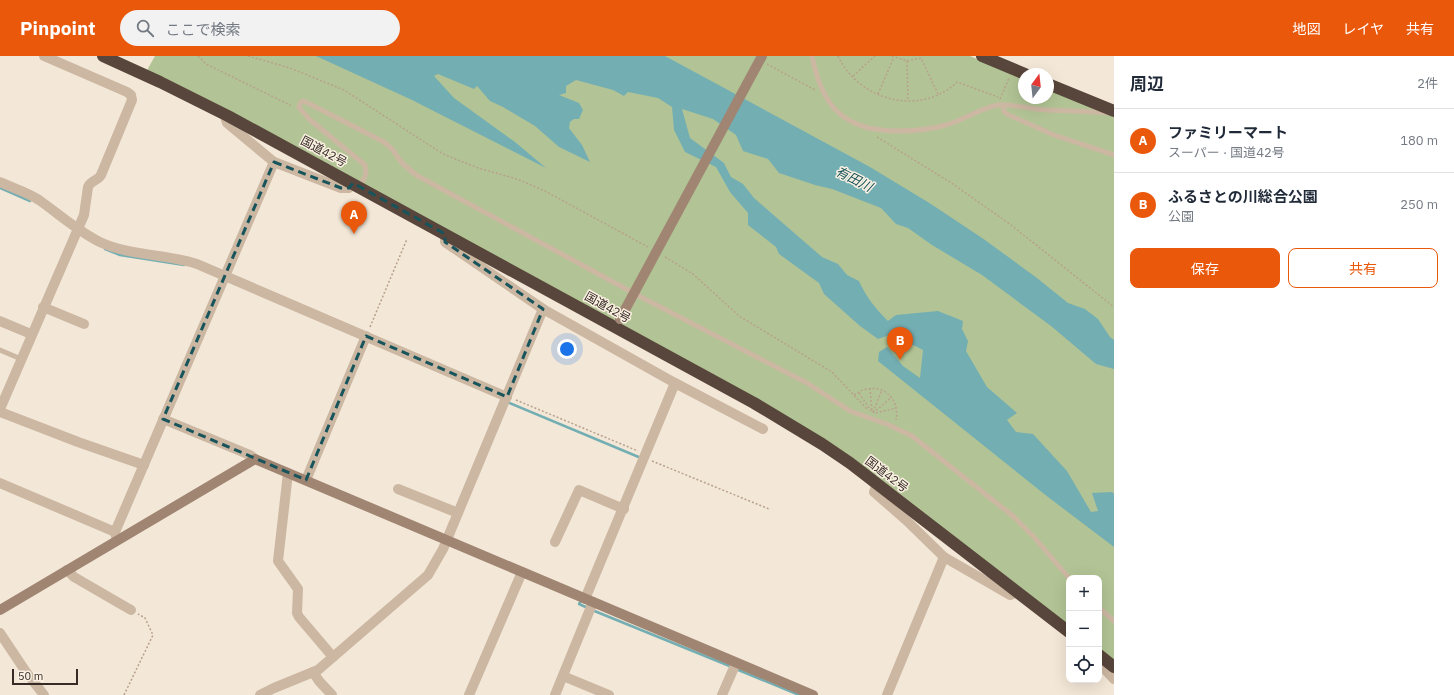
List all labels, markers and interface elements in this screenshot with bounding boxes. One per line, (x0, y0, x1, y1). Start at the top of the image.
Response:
search box (120, 10, 400, 46)
text: Pinpoint (20, 16, 96, 40)
icon: search (134, 17, 156, 39)
text: ここで検索 (166, 20, 241, 39)
text: 地図 (1292, 20, 1320, 38)
text: レイヤ (1342, 20, 1384, 38)
text: 共有 (1406, 20, 1434, 38)
north arrow (1018, 68, 1054, 104)
text: 周辺 (1130, 73, 1164, 95)
text: 2件 (1417, 75, 1438, 92)
text: ファミリーマート (1168, 123, 1288, 142)
text: A (1139, 132, 1147, 149)
text: 180 m (1400, 132, 1438, 149)
street label: 国道42号 (298, 133, 350, 169)
text: スーパー · 国道42号 (1168, 144, 1285, 161)
water label: 有田川 (833, 163, 877, 196)
text: ふるさとの川総合公園 (1168, 187, 1318, 206)
text: B (1139, 196, 1147, 213)
text: 250 m (1400, 196, 1438, 213)
pin: A (341, 201, 367, 234)
text: 公園 (1168, 208, 1194, 225)
button: 保存 (1130, 248, 1280, 288)
button: 共有 (1288, 248, 1438, 288)
street label: 国道42号 (582, 288, 634, 326)
pin: B (887, 327, 913, 360)
your location (557, 339, 577, 359)
street label: 国道42号 (862, 453, 912, 495)
map controls (1066, 575, 1102, 683)
button: + (1066, 575, 1102, 611)
button: − (1066, 611, 1102, 647)
button: locate (1066, 647, 1102, 683)
scale bar (12, 667, 78, 686)
text: 50 m (18, 669, 43, 683)

